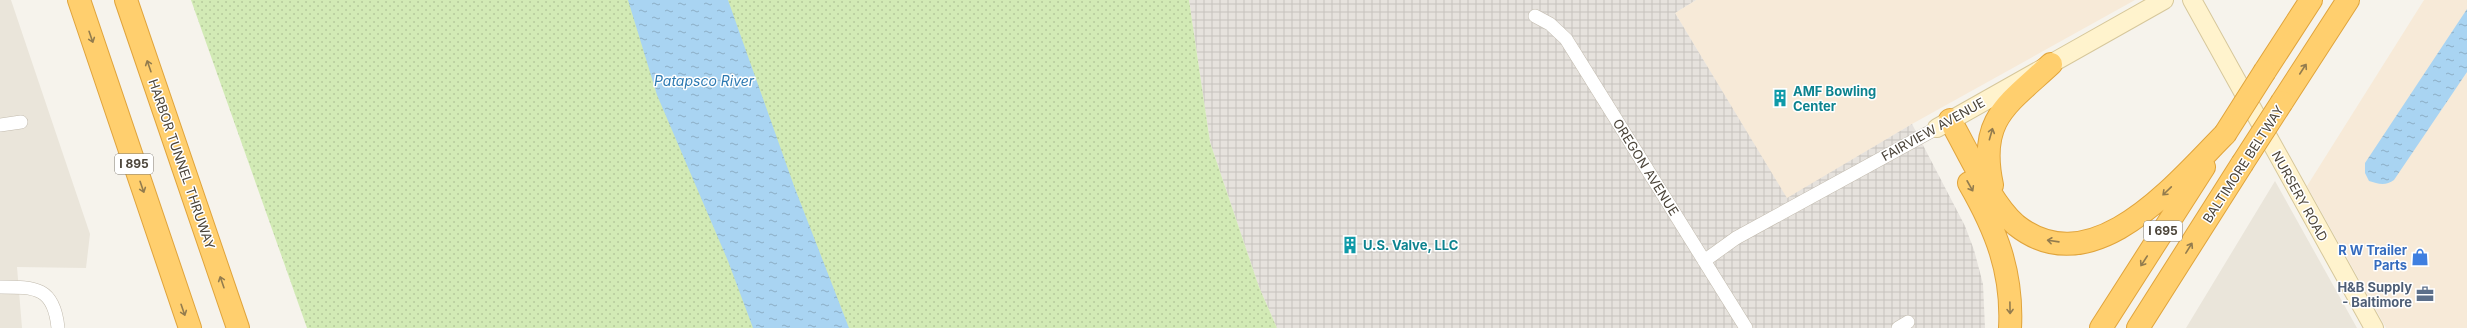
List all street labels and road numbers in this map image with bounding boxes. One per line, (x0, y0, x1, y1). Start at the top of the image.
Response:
street label: HARBOR TUNNEL THRUWAY (145, 77, 219, 251)
street label: FAIRVIEW AVENUE (1878, 94, 1988, 164)
street label: BALTIMORE BELTWAY (2199, 102, 2287, 226)
street label: OREGON AVENUE (1610, 116, 1682, 218)
street label: NURSERY ROAD (2269, 148, 2331, 244)
road number: I 895 (115, 154, 153, 174)
road number: I 695 (2144, 221, 2182, 241)

